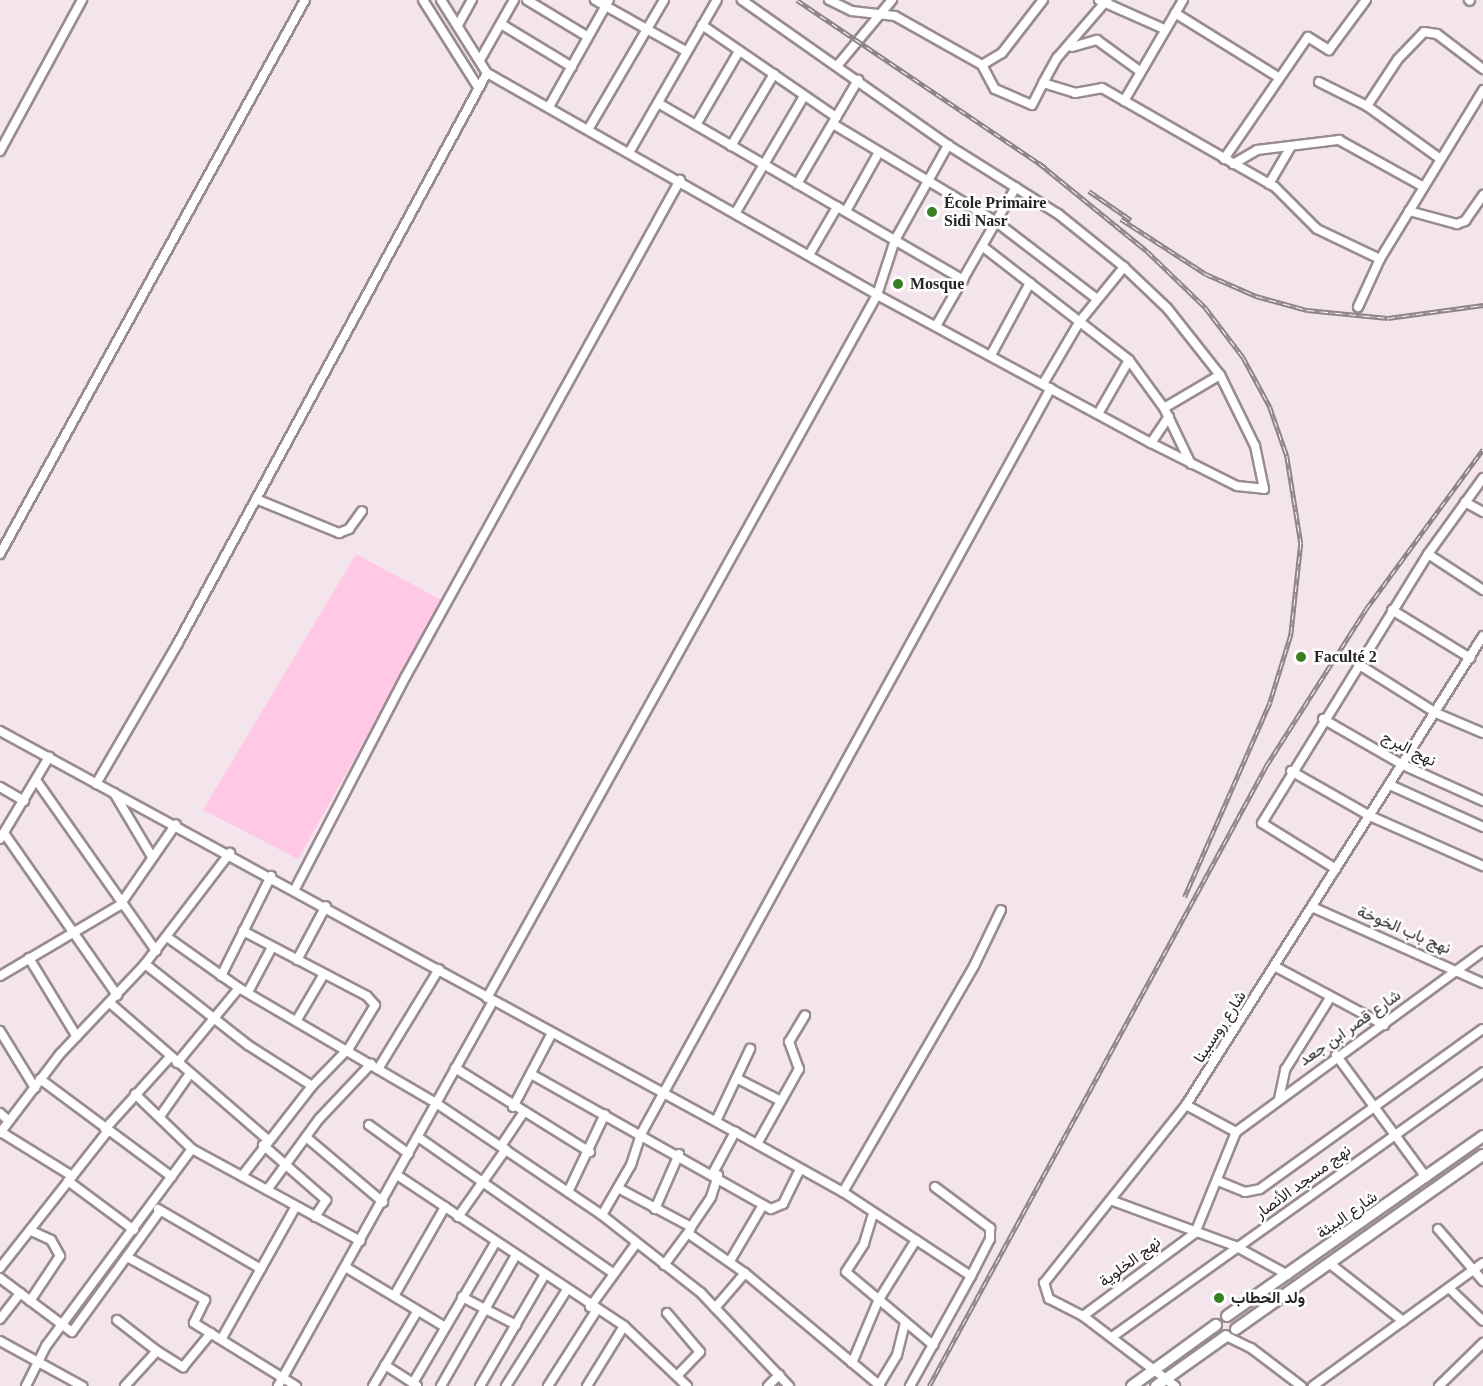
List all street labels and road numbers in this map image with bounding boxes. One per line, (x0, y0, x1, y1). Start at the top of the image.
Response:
street label: نهج البرج (1379, 727, 1439, 771)
street label: نهج باب الخوخة (1354, 902, 1454, 958)
street label: شارع قصر ابن جعد (1295, 986, 1405, 1070)
street label: شارع روسبينا (1190, 987, 1250, 1067)
street label: نهج مسجد الأنصار (1251, 1141, 1355, 1223)
street label: شارع البيئة (1313, 1187, 1381, 1243)
street label: نهج الخلوية (1095, 1233, 1165, 1291)

